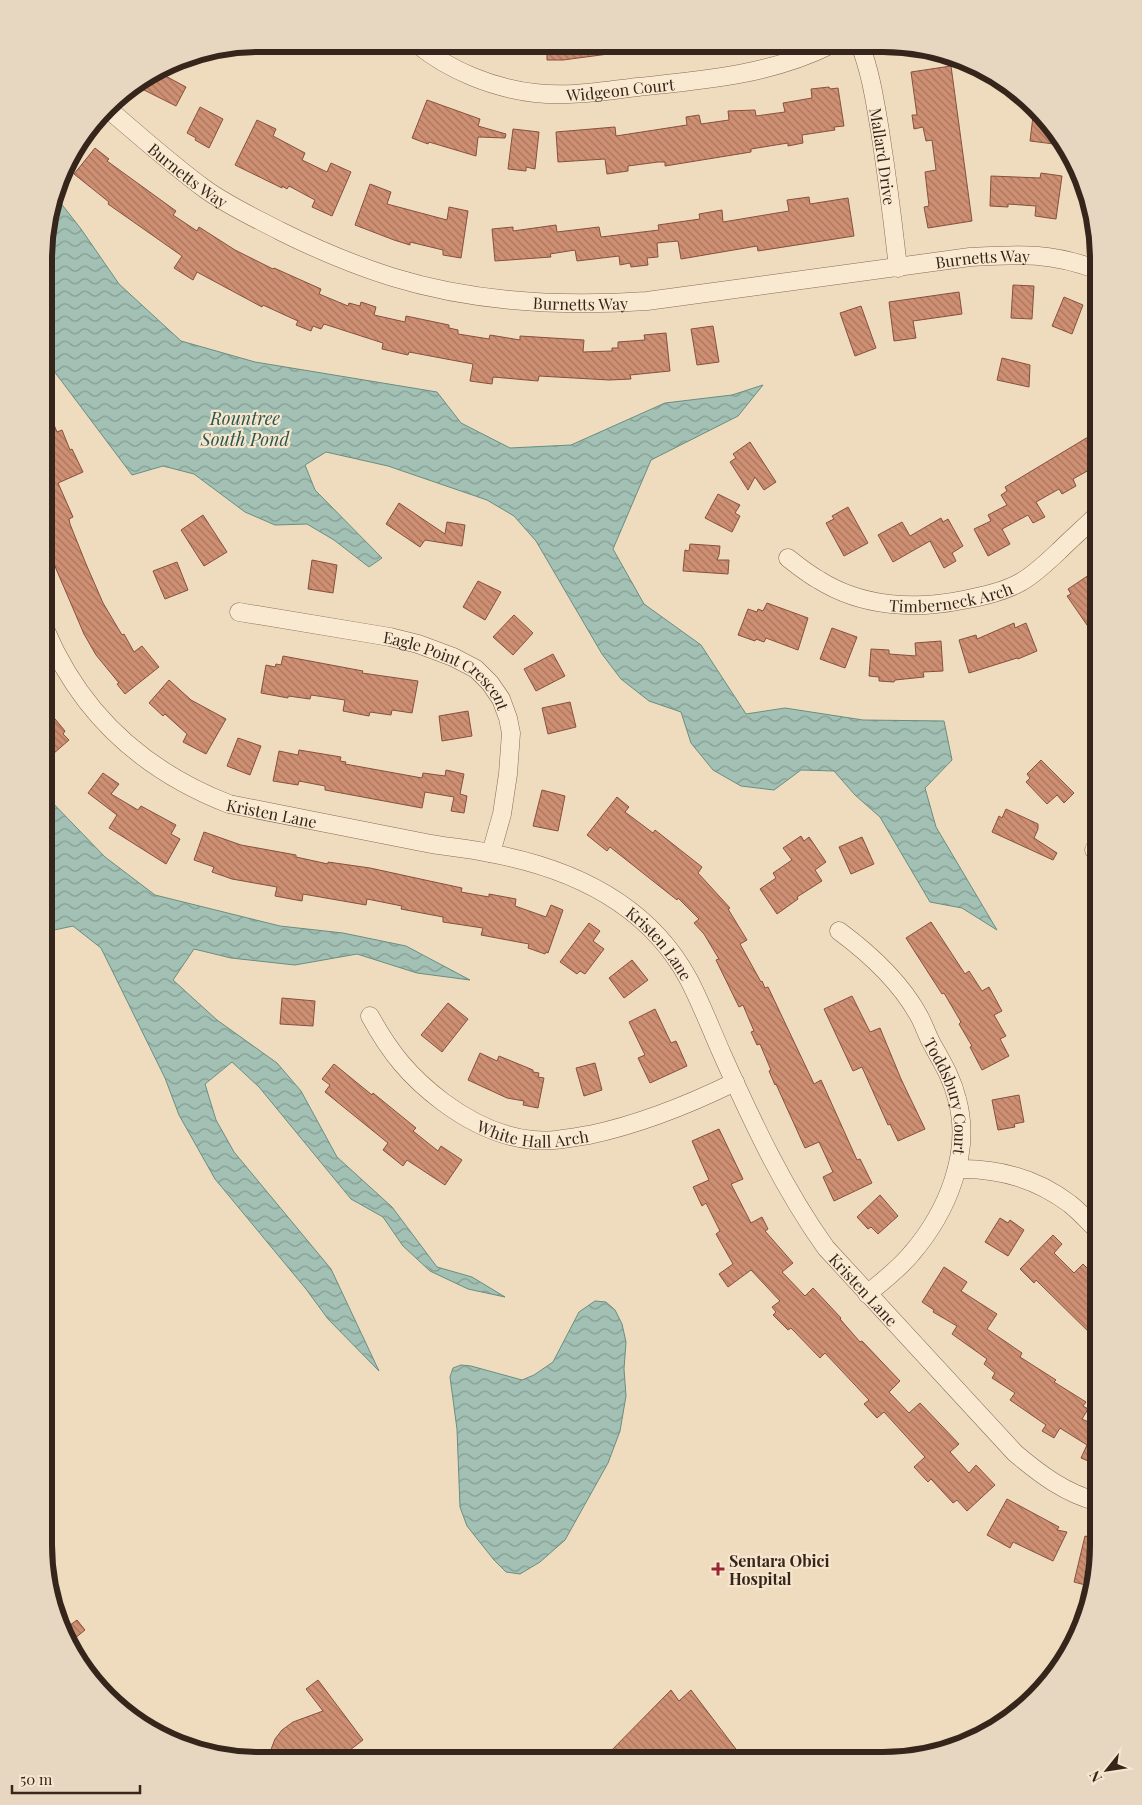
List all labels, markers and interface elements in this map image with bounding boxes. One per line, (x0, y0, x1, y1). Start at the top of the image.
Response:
street label: Widgeon Court (565, 73, 676, 105)
street label: Mallard Drive (866, 106, 901, 206)
street label: Burnetts Way (144, 138, 232, 212)
street label: Burnetts Way (934, 244, 1030, 272)
street label: Burnetts Way (532, 291, 629, 314)
water label: Rountree South Pond (200, 406, 291, 451)
street label: Timberneck Arch (888, 577, 1016, 616)
street label: Eagle Point Crescent (382, 626, 515, 713)
street label: Kristen Lane (225, 793, 319, 832)
street label: Kristen Lane (622, 901, 697, 984)
street label: Toddsbury Court (920, 1034, 972, 1157)
street label: White Hall Arch (473, 1114, 591, 1151)
street label: Kristen Lane (825, 1248, 903, 1330)
place label: Sentara Obici Hospital (729, 1550, 830, 1589)
marker: Sentara Obici Hospital (711, 1562, 725, 1576)
north arrow (1082, 1745, 1132, 1795)
scale bar (12, 1762, 140, 1794)
text: N (1085, 1768, 1106, 1786)
text: 50 m (20, 1769, 53, 1789)

